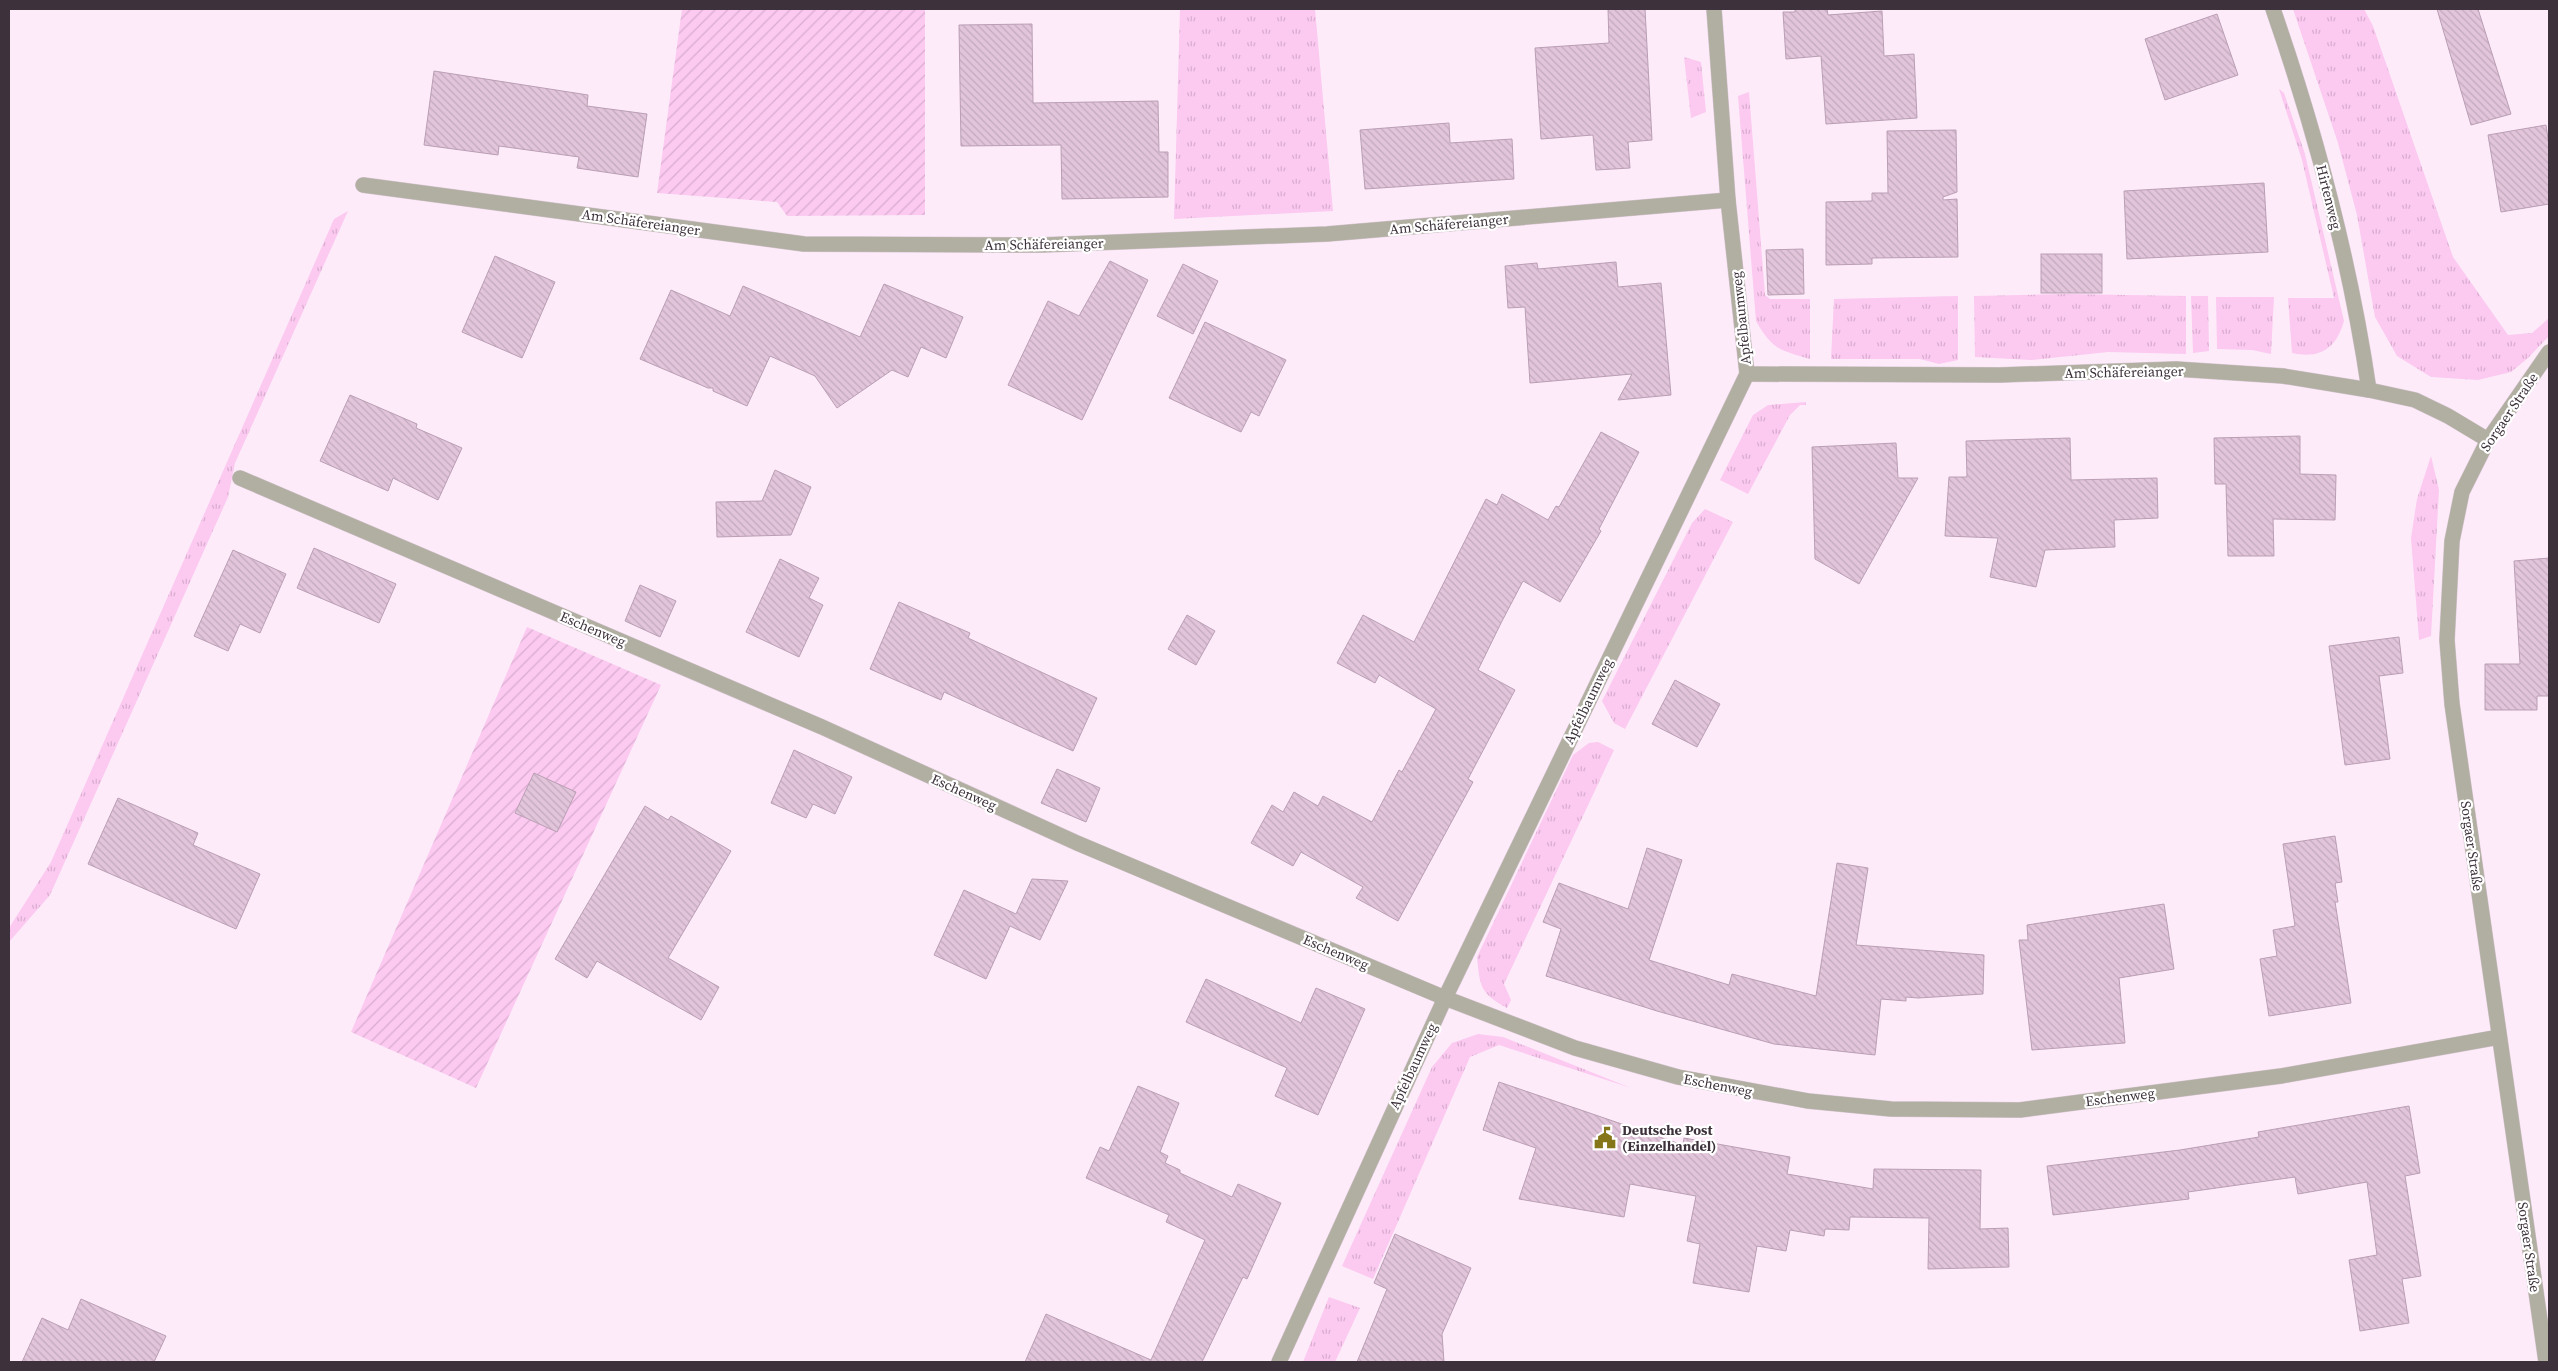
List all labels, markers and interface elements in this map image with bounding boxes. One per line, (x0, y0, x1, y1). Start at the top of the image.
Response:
street label: Hirtenweg (2311, 163, 2347, 231)
street label: Am Schäfereianger (581, 204, 702, 240)
street label: Am Schäfereianger (1389, 209, 1509, 239)
street label: Am Schäfereianger (984, 233, 1104, 255)
street label: Apfelbaumweg (1726, 271, 1756, 365)
street label: Am Schäfereianger (2064, 361, 2184, 383)
street label: Sorgaer Straße (2475, 369, 2543, 455)
street label: Eschenweg (557, 606, 629, 652)
street label: Apfelbaumweg (1559, 655, 1617, 747)
street label: Eschenweg (928, 769, 1000, 815)
street label: Sorgaer Straße (2456, 800, 2488, 892)
street label: Eschenweg (1300, 929, 1372, 975)
street label: Apfelbaumweg (1384, 1019, 1442, 1113)
street label: Eschenweg (1682, 1069, 1754, 1101)
street label: Eschenweg (2084, 1083, 2156, 1111)
place label: Deutsche Post (Einzelhandel) (1622, 1120, 1716, 1156)
public building icon: Deutsche Post (Einzelhandel) (1592, 1125, 1618, 1151)
street label: Sorgaer Straße (2513, 1201, 2545, 1293)

